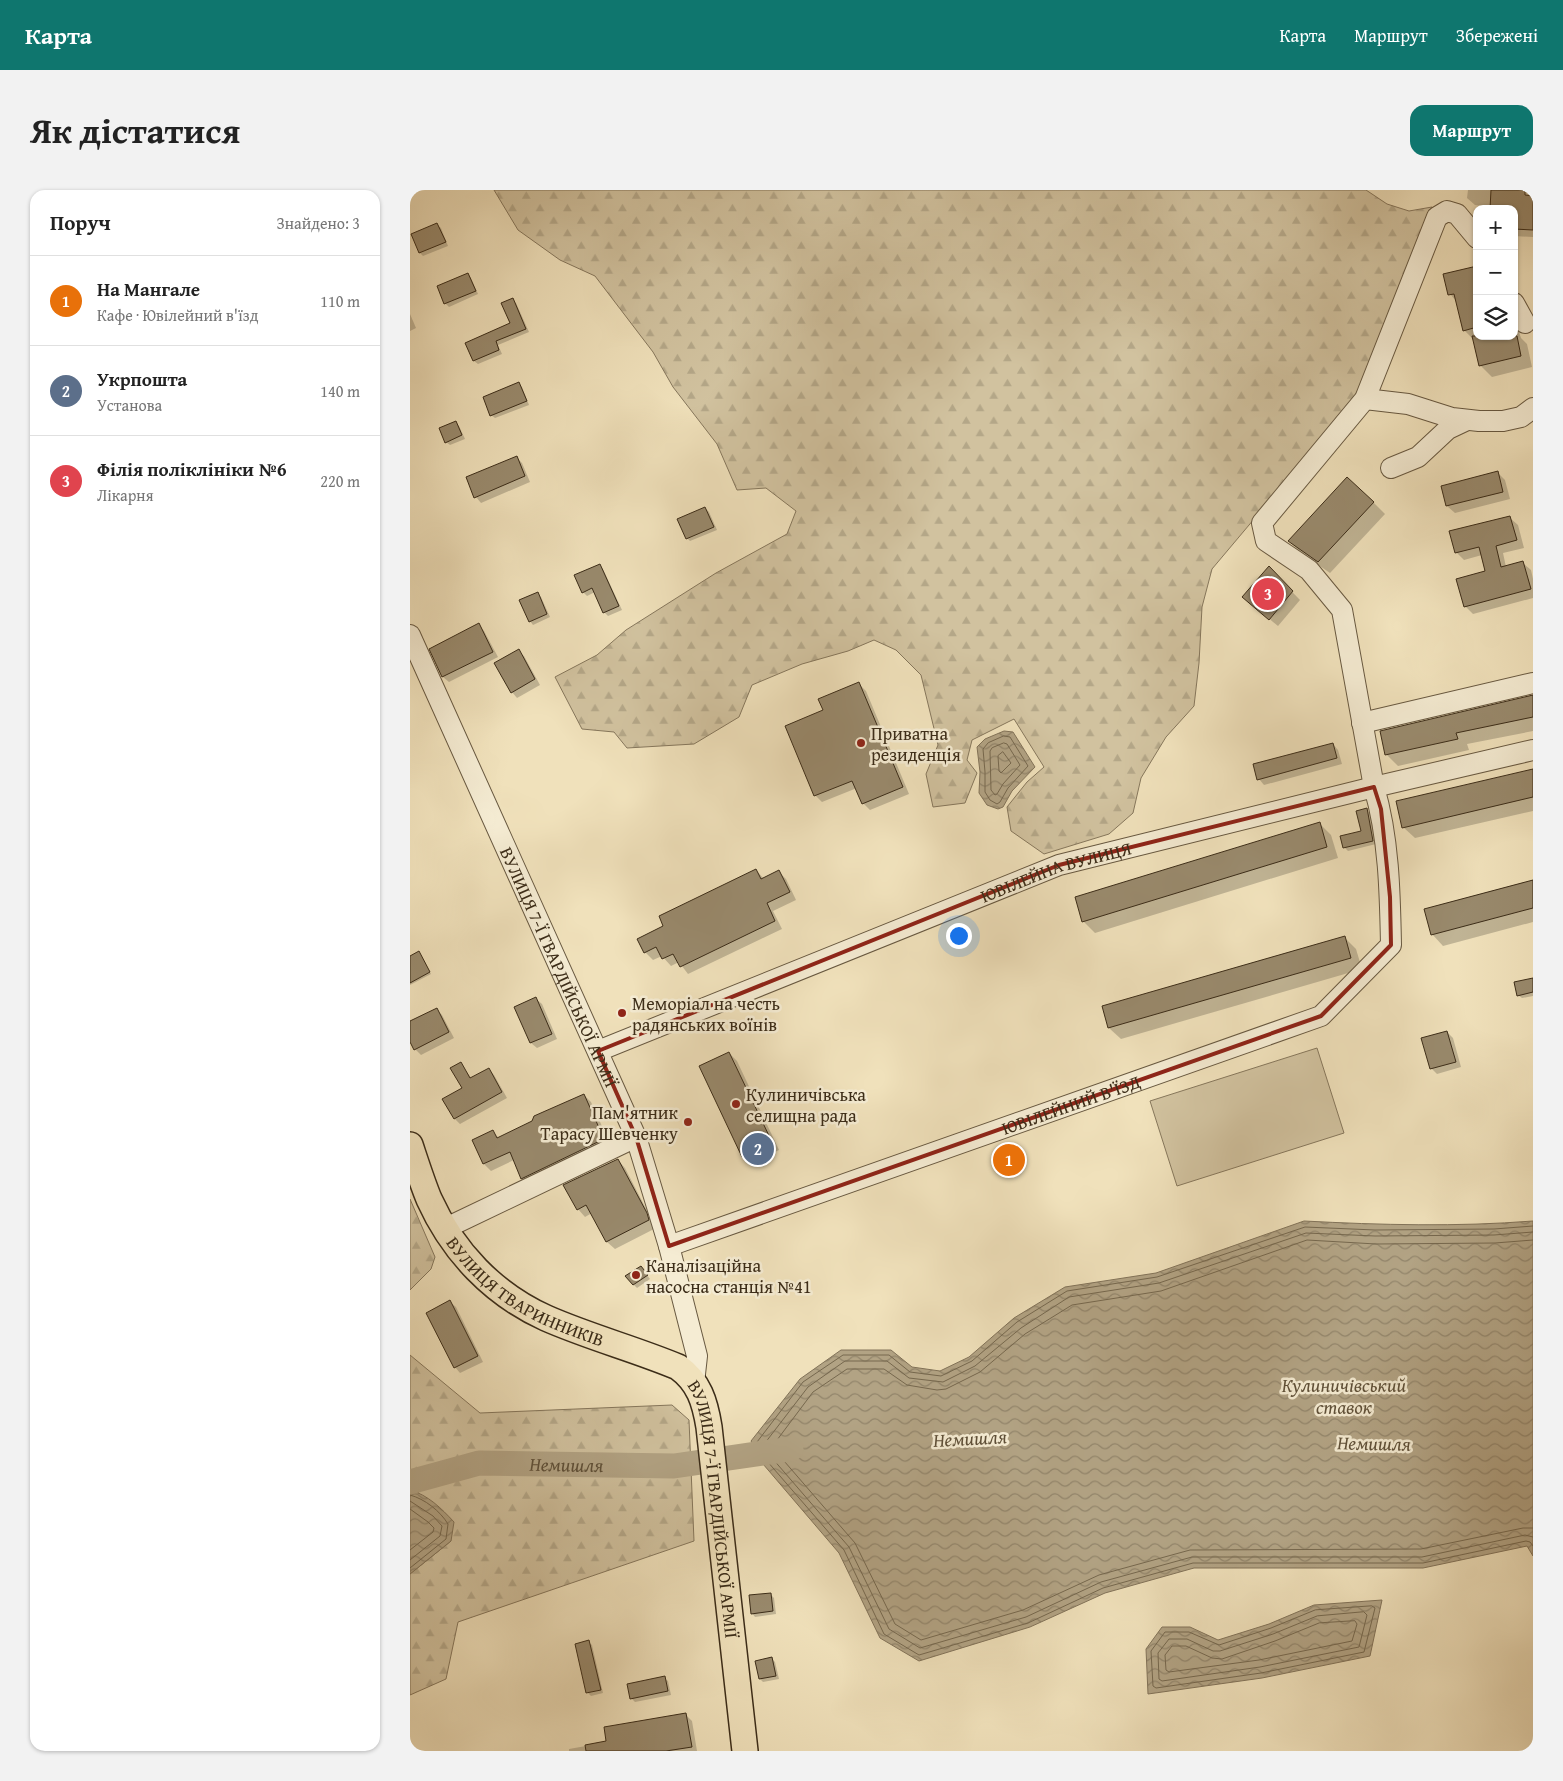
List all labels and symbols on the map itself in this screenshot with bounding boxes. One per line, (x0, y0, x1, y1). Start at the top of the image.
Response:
pin: 3 (1252, 575, 1284, 613)
place label: Приватна резиденція (871, 720, 961, 768)
marker: Приватна резиденція (855, 737, 867, 749)
street label: ЮВІЛЕЙНА ВУЛИЦЯ (976, 834, 1134, 909)
street label: ВУЛИЦЯ 7-Ї ГВАРДІЙСЬКОЇ АРМІЇ (493, 842, 626, 1092)
your location (946, 923, 972, 949)
place label: Меморіал на честь радянських воїнів (632, 990, 780, 1038)
marker: Меморіал на честь радянських воїнів (616, 1007, 628, 1019)
street label: ЮВІЛЕЙНИЙ В'ЇЗД (998, 1067, 1144, 1141)
place label: Кулиничівська селищна рада (746, 1081, 866, 1129)
marker: Кулиничівська селищна рада (730, 1098, 742, 1110)
place label: Пам'ятник Тарасу Шевченку (541, 1099, 679, 1147)
marker: Пам'ятник Тарасу Шевченку (682, 1116, 694, 1128)
pin: 2 (742, 1130, 774, 1168)
pin: 1 (993, 1141, 1025, 1179)
street label: ВУЛИЦЯ ТВАРИННИКІВ (440, 1231, 608, 1353)
place label: Каналізаційна насосна станція №41 (646, 1252, 812, 1300)
marker: Каналізаційна насосна станція №41 (630, 1269, 642, 1281)
water label: Кулиничівський ставок (1282, 1371, 1407, 1421)
street label: ВУЛИЦЯ 7-Ї ГВАРДІЙСЬКОЇ АРМІЇ (682, 1374, 746, 1640)
water label: Немишля (932, 1422, 1008, 1454)
water label: Немишля (1337, 1428, 1411, 1458)
water label: Немишля (529, 1450, 604, 1479)

